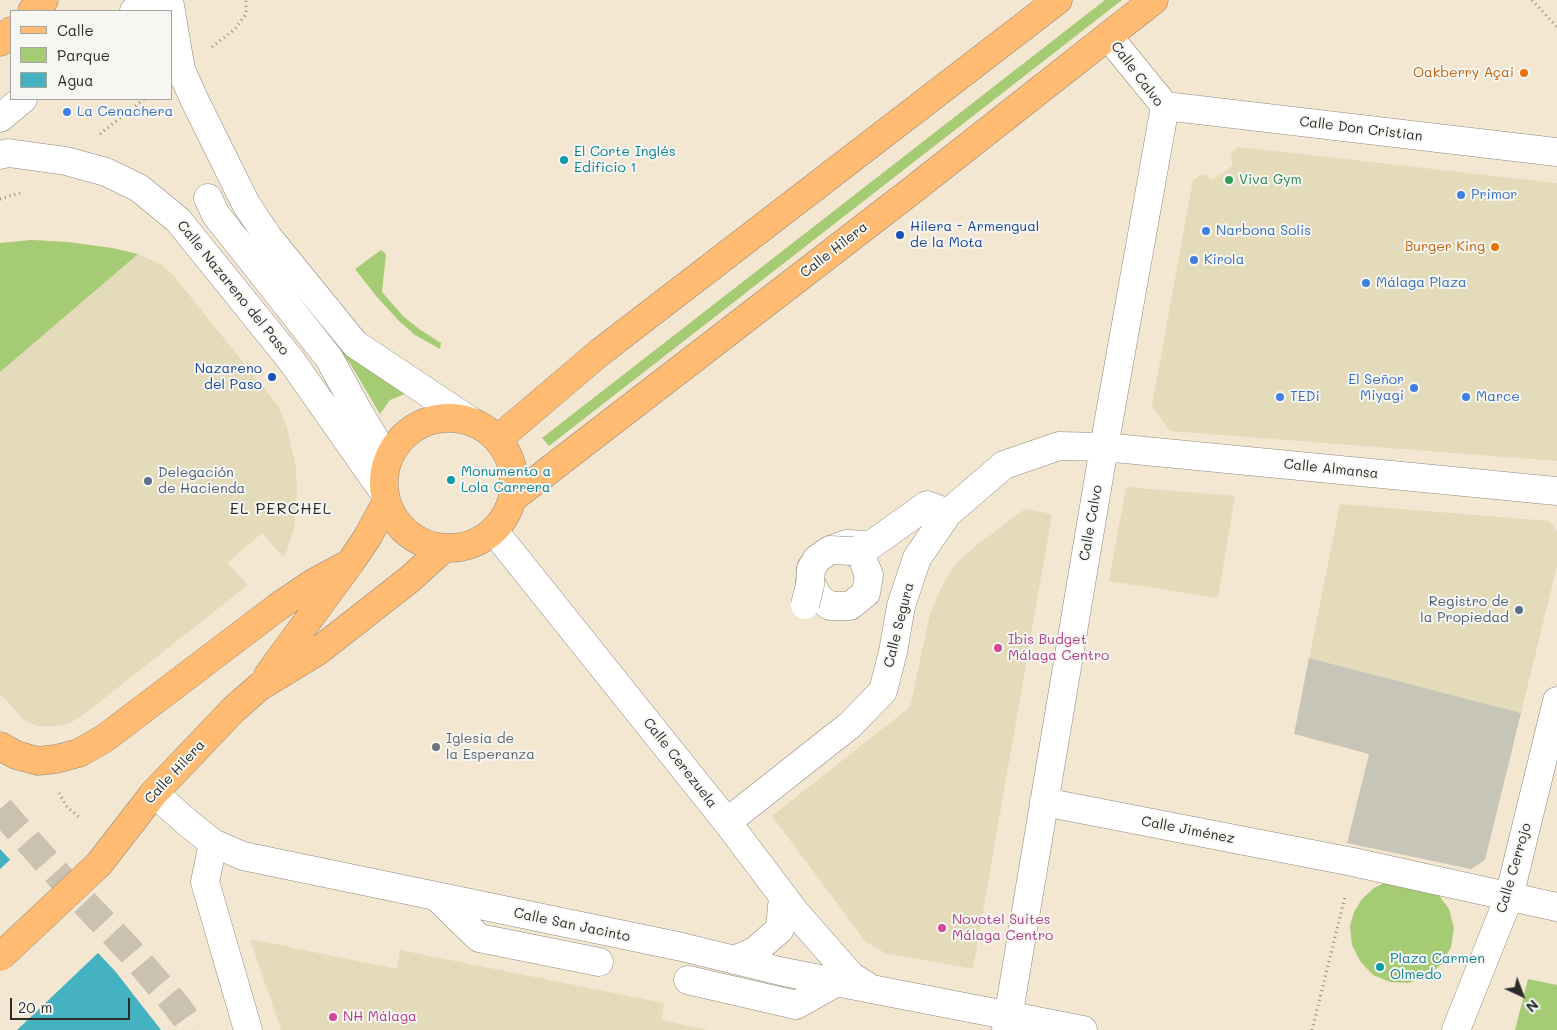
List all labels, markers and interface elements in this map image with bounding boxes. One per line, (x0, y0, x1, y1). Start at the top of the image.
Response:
legend (10, 10, 172, 100)
text: Calle (57, 20, 94, 40)
street label: Calle Calvo (1107, 38, 1167, 110)
text: Parque (57, 45, 110, 65)
place label: Oakberry Açai (1413, 65, 1514, 81)
marker: Oakberry Açai (1518, 67, 1530, 79)
text: Agua (57, 70, 94, 90)
place label: La Cenachera (77, 104, 173, 120)
marker: La Cenachera (61, 106, 73, 118)
street label: Calle Don Cristian (1298, 113, 1424, 145)
place label: El Corte Inglés Edificio 1 (574, 144, 676, 176)
marker: El Corte Inglés Edificio 1 (558, 154, 570, 166)
place label: Viva Gym (1239, 172, 1302, 188)
marker: Viva Gym (1223, 174, 1235, 186)
place label: Primor (1471, 187, 1517, 203)
marker: Primor (1455, 189, 1467, 201)
street label: Calle Nazareno del Paso (173, 217, 293, 359)
street label: Calle Hilera (797, 218, 871, 282)
place label: Hilera - Armengual de la Mota (910, 219, 1039, 252)
place label: Narbona Solis (1216, 223, 1311, 239)
marker: Narbona Solis (1200, 225, 1212, 237)
marker: Hilera - Armengual de la Mota (894, 229, 906, 241)
place label: Burger King (1405, 239, 1485, 255)
marker: Burger King (1489, 241, 1501, 253)
place label: Kirola (1204, 252, 1244, 268)
marker: Kirola (1188, 254, 1200, 266)
place label: Málaga Plaza (1376, 275, 1467, 291)
marker: Málaga Plaza (1360, 277, 1372, 289)
place label: Nazareno del Paso (195, 361, 262, 394)
marker: Nazareno del Paso (266, 371, 278, 383)
place label: El Señor Miyagi (1348, 372, 1404, 404)
marker: El Señor Miyagi (1408, 382, 1420, 394)
place label: TEDi (1290, 389, 1320, 405)
place label: Marce (1476, 389, 1520, 405)
marker: TEDi (1274, 391, 1286, 403)
marker: Marce (1460, 391, 1472, 403)
street label: Calle Almansa (1283, 456, 1379, 482)
place label: Monumento a Lola Carrera (461, 464, 551, 497)
place label: Delegación de Hacienda (158, 465, 245, 498)
marker: Monumento a Lola Carrera (445, 474, 457, 486)
marker: Delegación de Hacienda (142, 475, 154, 487)
street label: Calle Calvo (1076, 484, 1106, 562)
district label: EL PERCHEL (229, 499, 333, 519)
street label: Calle Segura (880, 581, 918, 669)
place label: Registro de la Propiedad (1420, 594, 1509, 626)
marker: Registro de la Propiedad (1513, 604, 1525, 616)
place label: Ibis Budget Málaga Centro (1008, 632, 1109, 664)
marker: Ibis Budget Málaga Centro (992, 642, 1004, 654)
street label: Calle Cerezuela (640, 715, 720, 811)
place label: Iglesia de la Esperanza (446, 731, 535, 764)
street label: Calle Hilera (141, 737, 209, 807)
marker: Iglesia de la Esperanza (430, 741, 442, 753)
street label: Calle Jiménez (1140, 813, 1236, 847)
street label: Calle Cerrojo (1493, 821, 1535, 915)
street label: Calle San Jacinto (512, 904, 632, 946)
place label: Novotel Suites Málaga Centro (952, 912, 1053, 944)
marker: Novotel Suites Málaga Centro (936, 922, 948, 934)
place label: Plaza Carmen Olmedo (1390, 951, 1485, 984)
marker: Plaza Carmen Olmedo (1374, 961, 1386, 973)
north arrow (1497, 970, 1547, 1020)
scale bar (12, 988, 132, 1020)
text: N (1522, 996, 1543, 1017)
text: 20 m (18, 997, 52, 1017)
place label: NH Málaga (343, 1009, 417, 1025)
marker: NH Málaga (327, 1011, 339, 1023)

